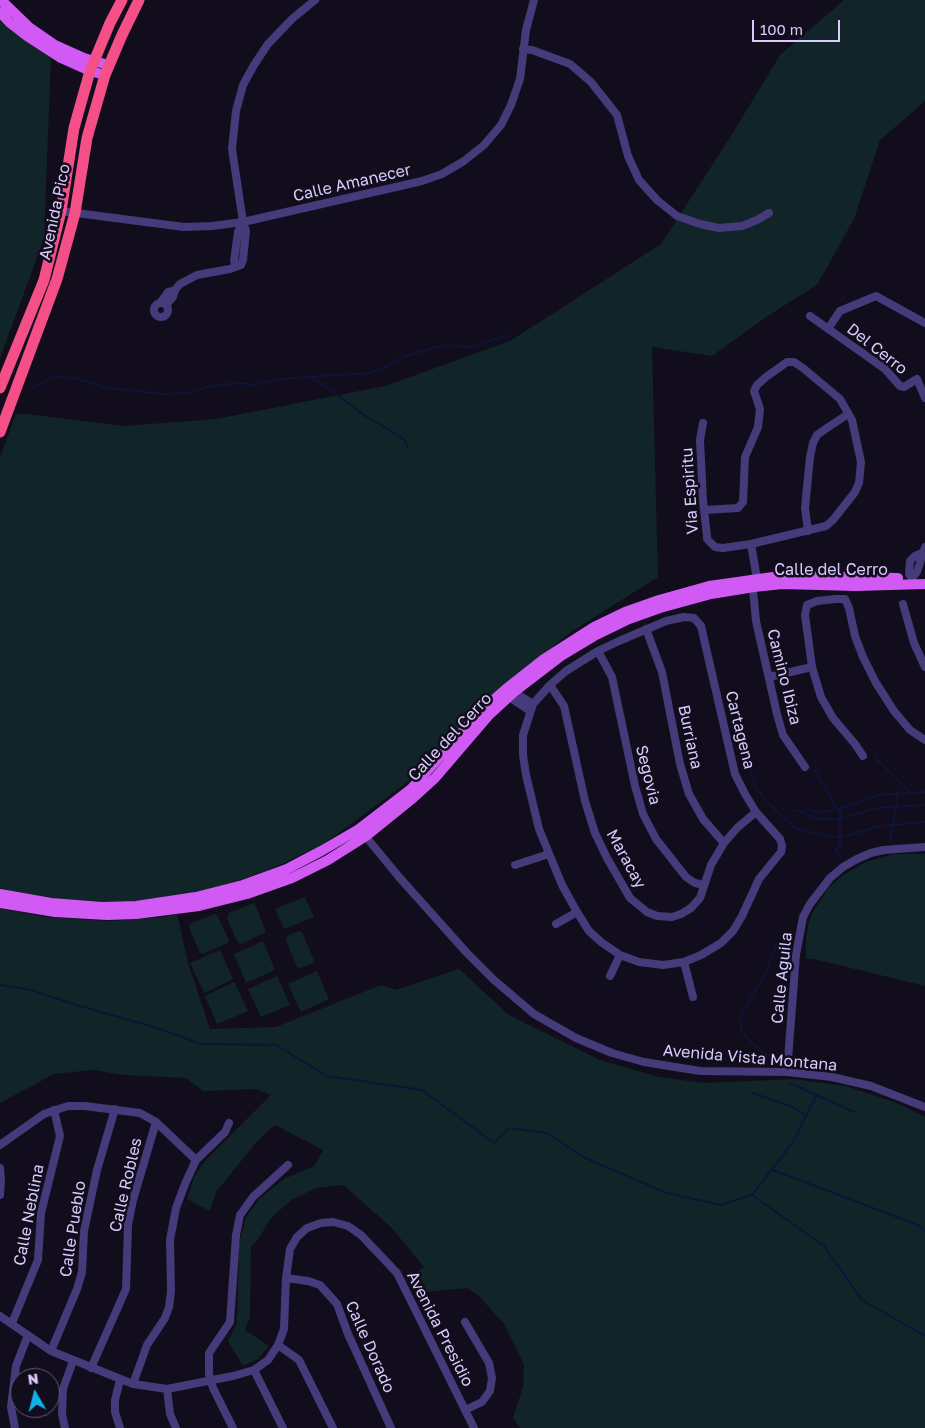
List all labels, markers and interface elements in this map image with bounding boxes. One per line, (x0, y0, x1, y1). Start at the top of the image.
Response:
scale bar (755, 10, 842, 42)
text: 100 m (760, 20, 803, 38)
street label: Calle Amanecer (291, 160, 413, 206)
street label: Avenida Pico (35, 162, 75, 262)
street label: Del Cerro (843, 319, 911, 379)
street label: Via Espiritu (677, 447, 703, 535)
street label: Calle del Cerro (774, 560, 888, 580)
street label: Camino Ibiza (763, 627, 805, 727)
street label: Calle del Cerro (404, 689, 496, 785)
street label: Cartagena (721, 689, 759, 771)
street label: Burriana (674, 703, 706, 771)
street label: Segovia (631, 743, 665, 807)
street label: Maracay (602, 826, 650, 892)
street label: Calle Aguila (768, 931, 796, 1025)
street label: Avenida Vista Montana (662, 1041, 838, 1075)
street label: Calle Robles (106, 1136, 146, 1234)
street label: Calle Neblina (10, 1163, 48, 1267)
street label: Calle Pueblo (56, 1180, 90, 1278)
street label: Avenida Presidio (403, 1268, 477, 1390)
street label: Calle Dorado (341, 1298, 399, 1396)
north arrow (10, 1368, 60, 1418)
text: N (27, 1369, 39, 1388)

